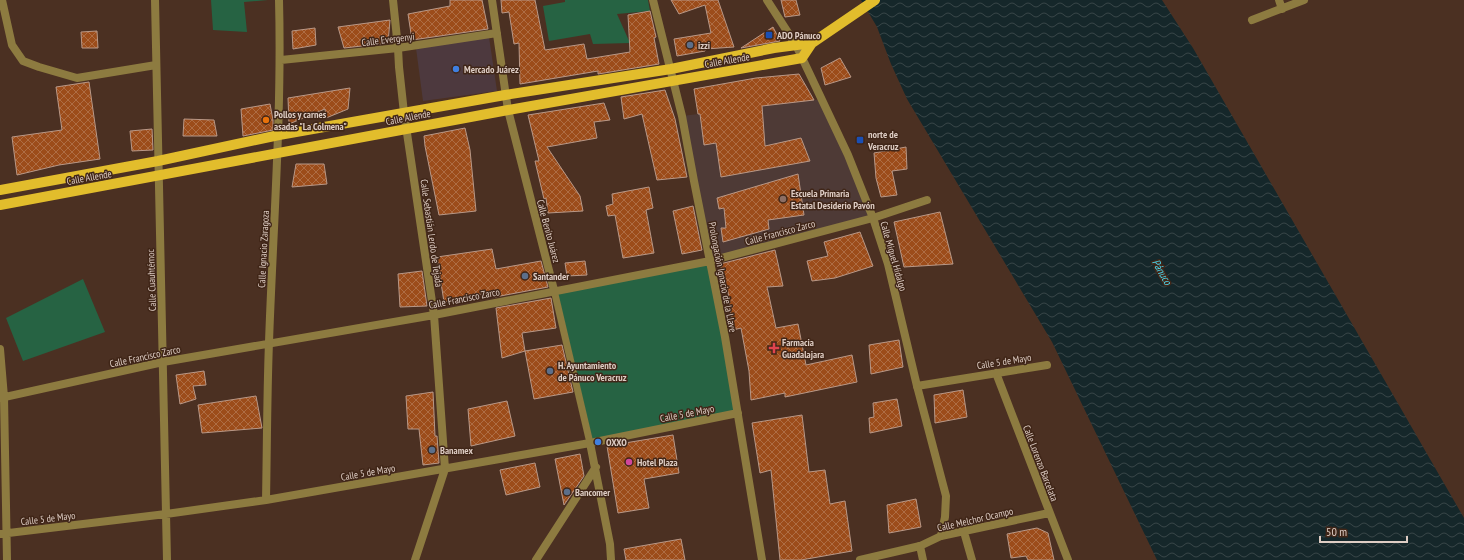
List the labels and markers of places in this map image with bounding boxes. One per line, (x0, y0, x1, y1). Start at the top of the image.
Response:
place label: ADO Pánuco (776, 29, 821, 42)
marker: ADO Pánuco (764, 30, 774, 40)
place label: izzi (698, 39, 710, 52)
marker: izzi (685, 40, 695, 50)
place label: Mercado Juárez (464, 63, 519, 76)
marker: Mercado Juárez (451, 64, 461, 74)
place label: Pollos y carnes asadas "La Colmena" (274, 108, 347, 133)
marker: Pollos y carnes asadas "La Colmena" (261, 115, 271, 125)
place label: norte de Veracruz (867, 128, 899, 153)
marker: norte de Veracruz (855, 135, 865, 145)
place label: Escuela Primaria Estatal Desiderio Pavón (791, 187, 875, 212)
marker: Escuela Primaria Estatal Desiderio Pavón (778, 194, 788, 204)
place label: Santander (533, 270, 569, 283)
marker: Santander (520, 271, 530, 281)
place label: Farmacia Guadalajara (782, 336, 824, 361)
marker: Farmacia Guadalajara (769, 343, 779, 353)
place label: H. Ayuntamiento de Pánuco Veracruz (558, 359, 627, 384)
marker: H. Ayuntamiento de Pánuco Veracruz (545, 366, 555, 376)
place label: OXXO (606, 436, 627, 449)
marker: OXXO (593, 437, 603, 447)
place label: Banamex (440, 444, 473, 457)
marker: Banamex (427, 445, 437, 455)
place label: Hotel Plaza (637, 456, 678, 469)
marker: Hotel Plaza (624, 457, 634, 467)
place label: Bancomer (575, 486, 610, 499)
marker: Bancomer (562, 487, 572, 497)

